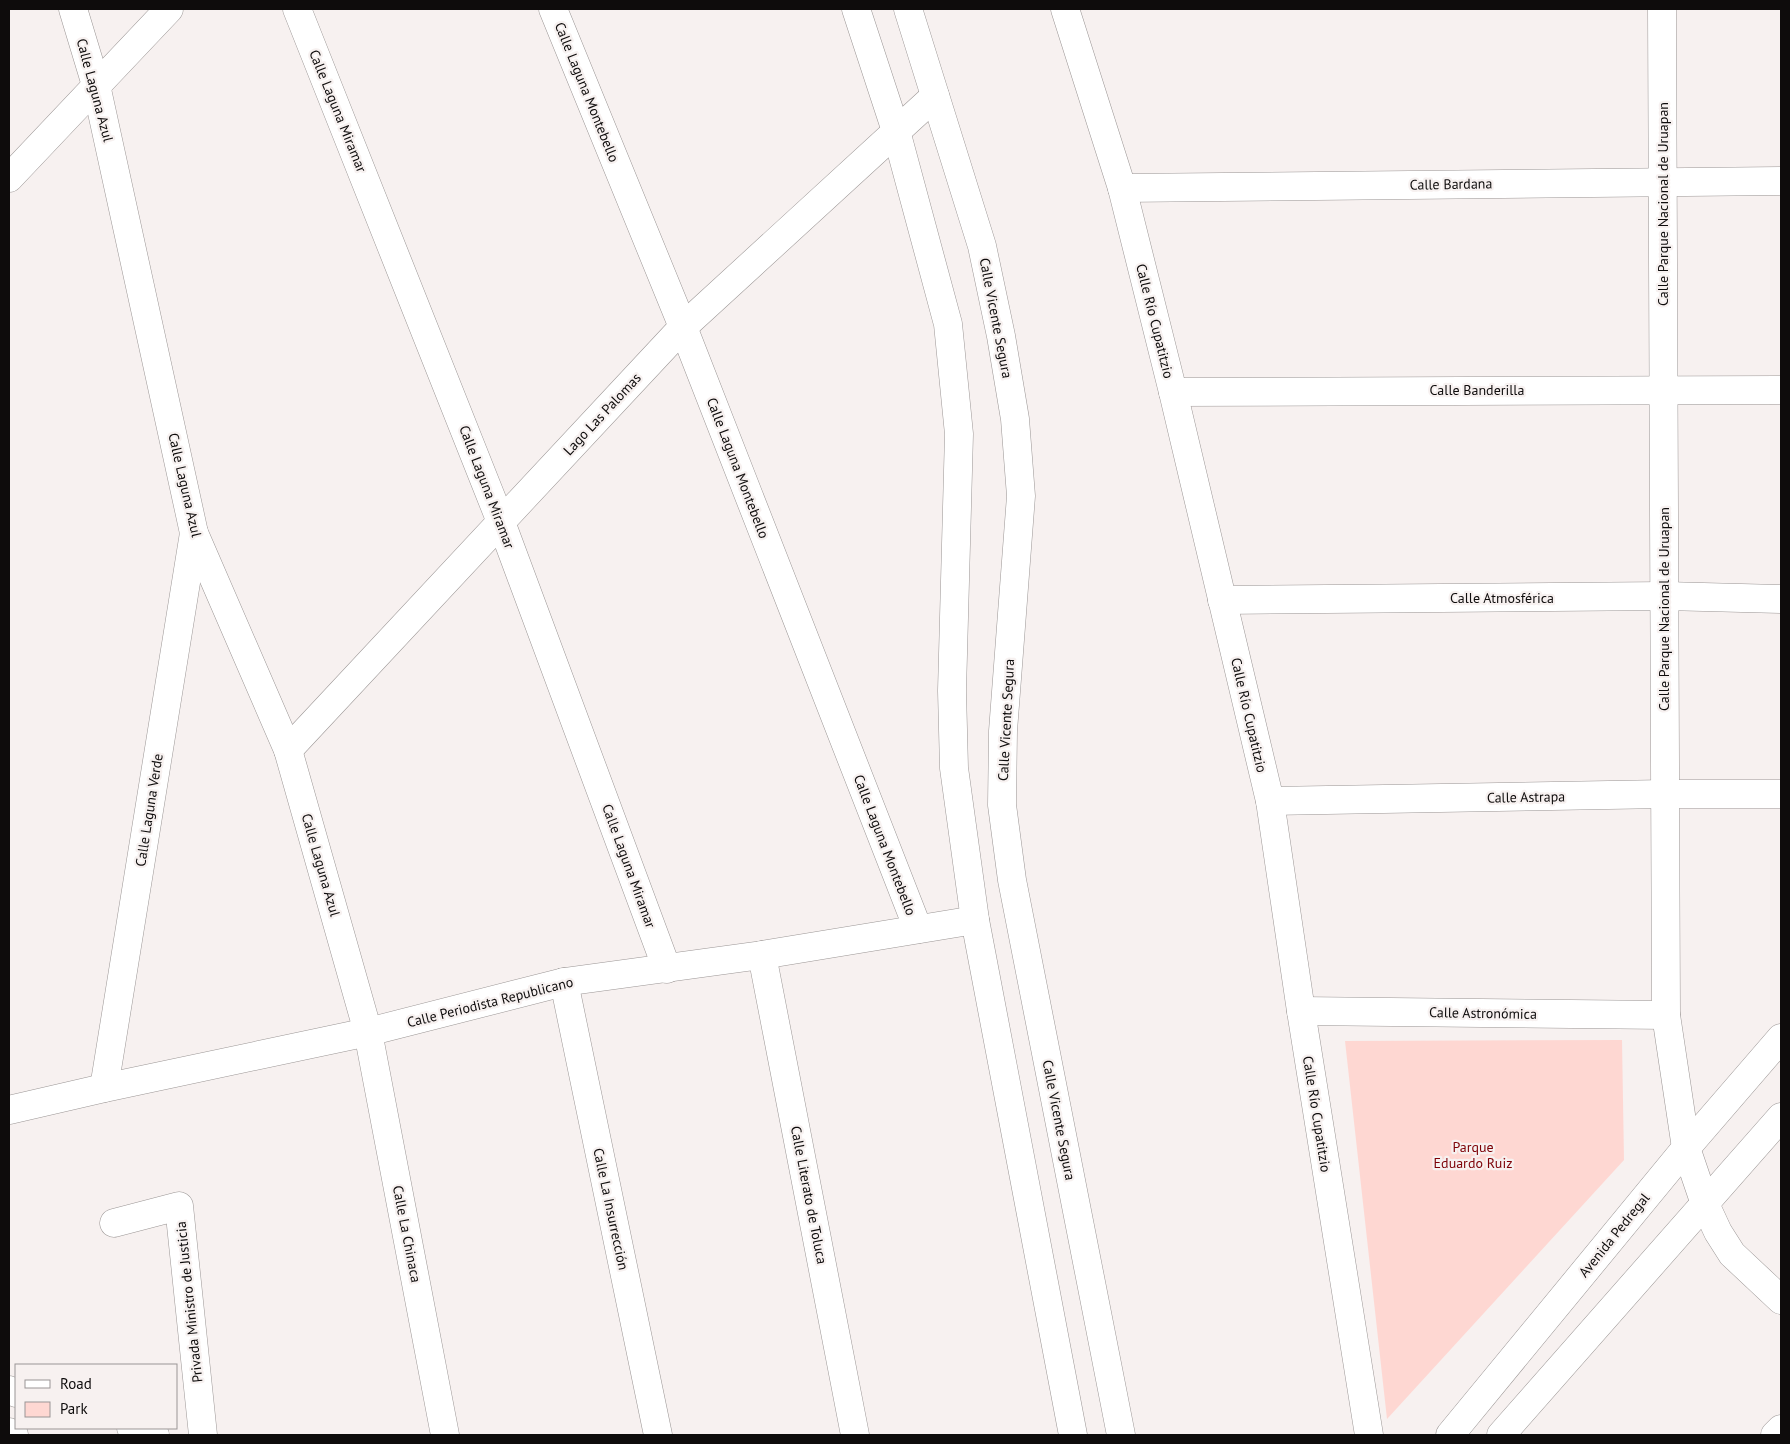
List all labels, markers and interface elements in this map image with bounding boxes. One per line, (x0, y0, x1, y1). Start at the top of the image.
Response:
street label: Calle Laguna Montebello (551, 19, 623, 165)
street label: Calle Laguna Azul (73, 36, 117, 144)
street label: Calle Laguna Miramar (305, 47, 371, 175)
street label: Calle Parque Nacional de Uruapan (1654, 102, 1672, 306)
street label: Calle Bardana (1410, 174, 1493, 194)
street label: Calle Vicente Segura (975, 256, 1017, 380)
street label: Calle Río Cupatitzio (1132, 262, 1178, 380)
street label: Lago Las Palomas (559, 369, 645, 459)
street label: Calle Banderilla (1430, 381, 1524, 399)
street label: Calle Laguna Montebello (703, 395, 773, 541)
street label: Calle Laguna Miramar (455, 423, 519, 551)
street label: Calle Laguna Azul (164, 431, 206, 539)
street label: Calle Parque Nacional de Uruapan (1655, 507, 1673, 711)
street label: Calle Atmosférica (1450, 589, 1554, 607)
street label: Calle Río Cupatitzio (1227, 656, 1271, 774)
street label: Calle Vicente Segura (994, 658, 1018, 782)
street label: Calle Laguna Verde (131, 752, 167, 868)
street label: Calle Laguna Montebello (850, 772, 920, 918)
street label: Calle Astrapa (1487, 787, 1565, 807)
street label: Calle Laguna Miramar (598, 802, 660, 931)
street label: Calle Laguna Azul (298, 811, 344, 919)
street label: Calle Periodista Republicano (405, 973, 575, 1031)
street label: Calle Astronómica (1429, 1003, 1537, 1023)
street label: Calle Río Cupatitzio (1299, 1055, 1335, 1173)
street label: Calle Vicente Segura (1038, 1058, 1080, 1182)
street label: Calle Literato de Toluca (787, 1124, 831, 1266)
park label: Parque Eduardo Ruiz (1434, 1138, 1512, 1172)
street label: Calle La Insurrección (589, 1146, 633, 1272)
street label: Calle La Chinaca (389, 1184, 425, 1284)
street label: Avenida Pedregal (1575, 1189, 1653, 1281)
street label: Privada Ministro de Justicia (172, 1220, 206, 1384)
legend (15, 1364, 178, 1429)
text: Road (60, 1374, 92, 1393)
text: Park (60, 1399, 88, 1418)

